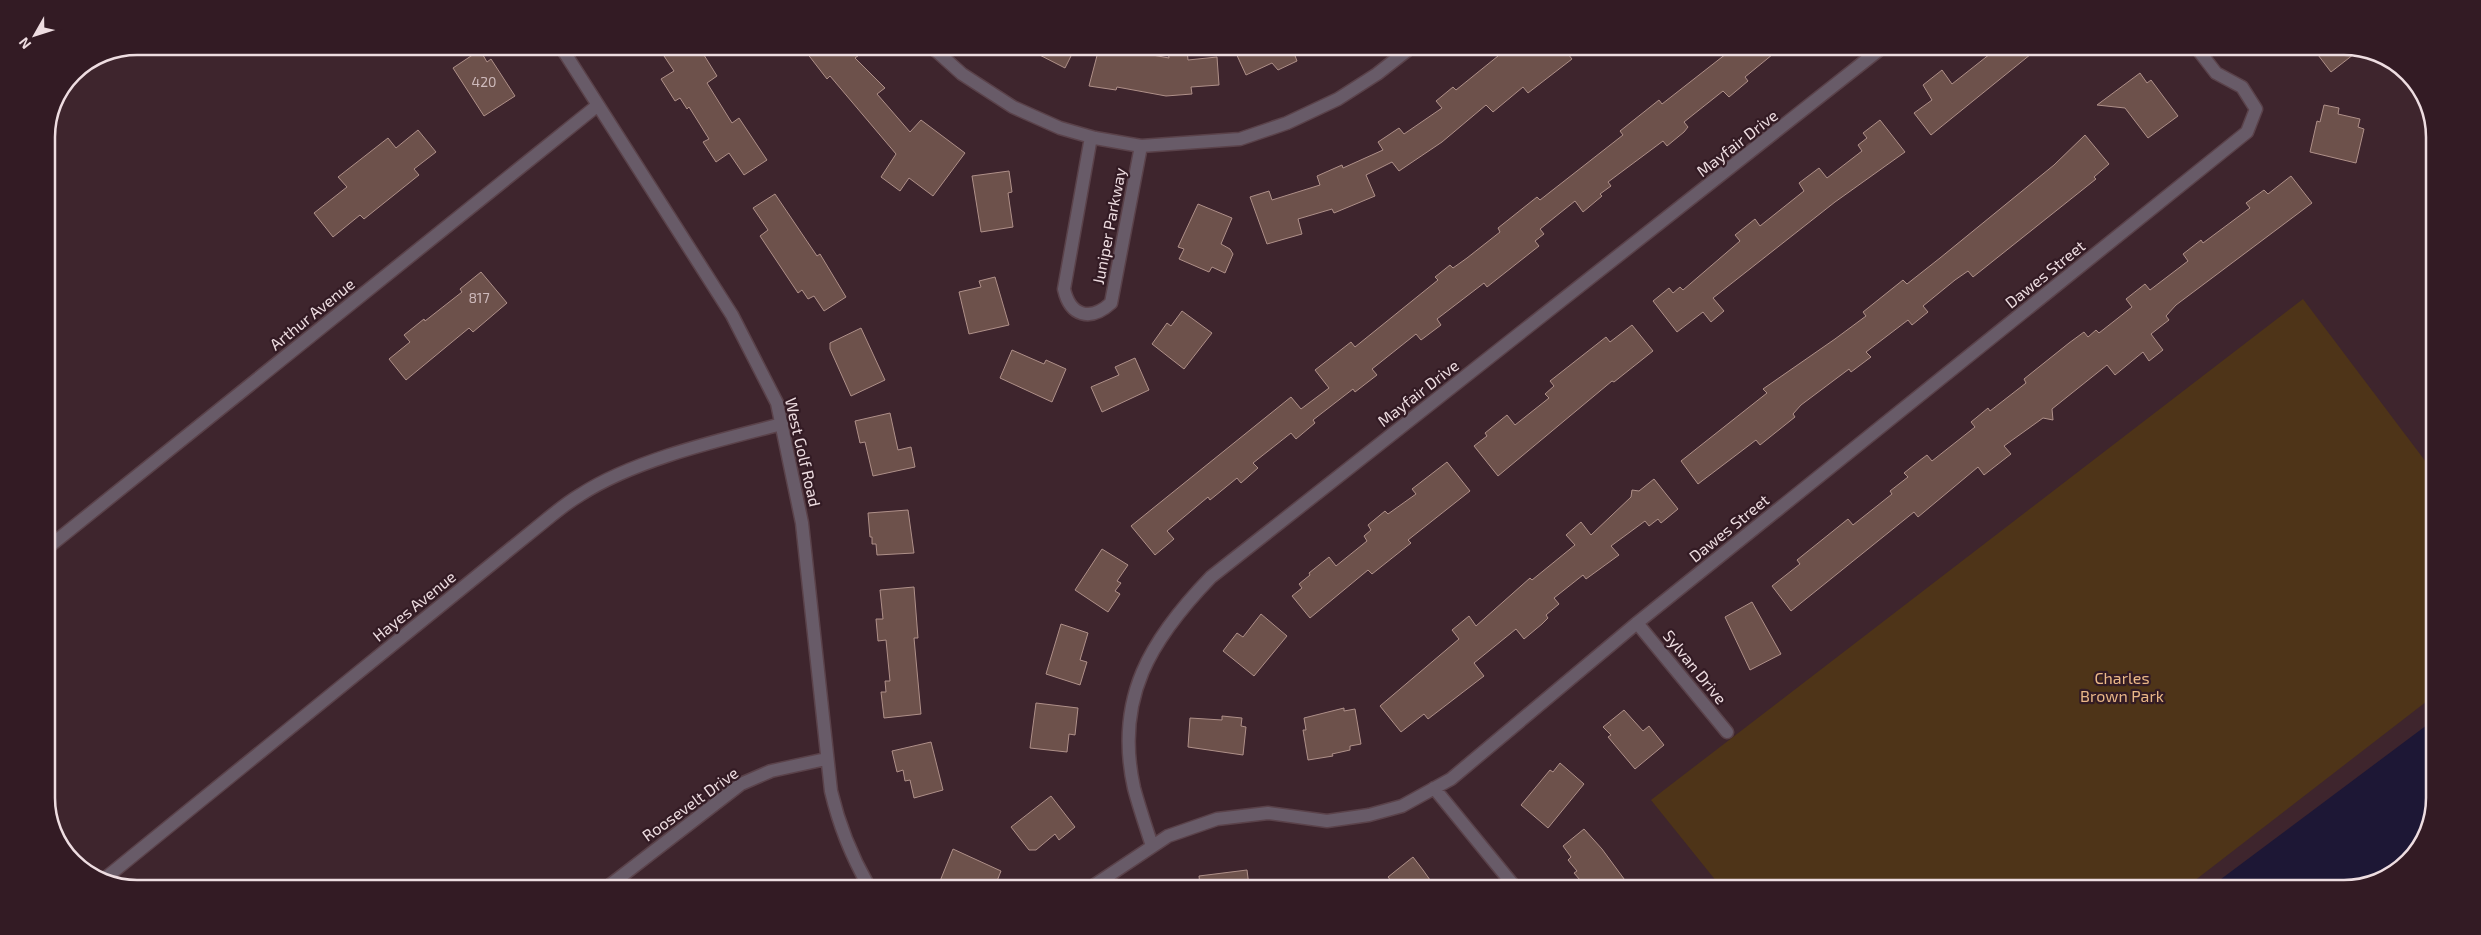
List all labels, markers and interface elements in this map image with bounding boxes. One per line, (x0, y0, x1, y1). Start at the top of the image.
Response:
north arrow (10, 10, 60, 60)
text: N (15, 34, 34, 53)
house number: 420 (472, 73, 496, 90)
street label: Mayfair Drive (1692, 105, 1781, 180)
street label: Juniper Parkway (1088, 165, 1129, 286)
street label: Dawes Street (2001, 236, 2088, 312)
street label: Arthur Avenue (265, 274, 358, 354)
house number: 817 (468, 289, 490, 306)
street label: Mayfair Drive (1373, 355, 1462, 430)
street label: West Golf Road (782, 396, 825, 508)
street label: Dawes Street (1685, 490, 1772, 566)
street label: Hayes Avenue (368, 566, 459, 645)
street label: Sylvan Drive (1660, 626, 1731, 708)
park label: Charles Brown Park (2080, 668, 2164, 705)
street label: Roosevelt Drive (638, 762, 741, 845)

